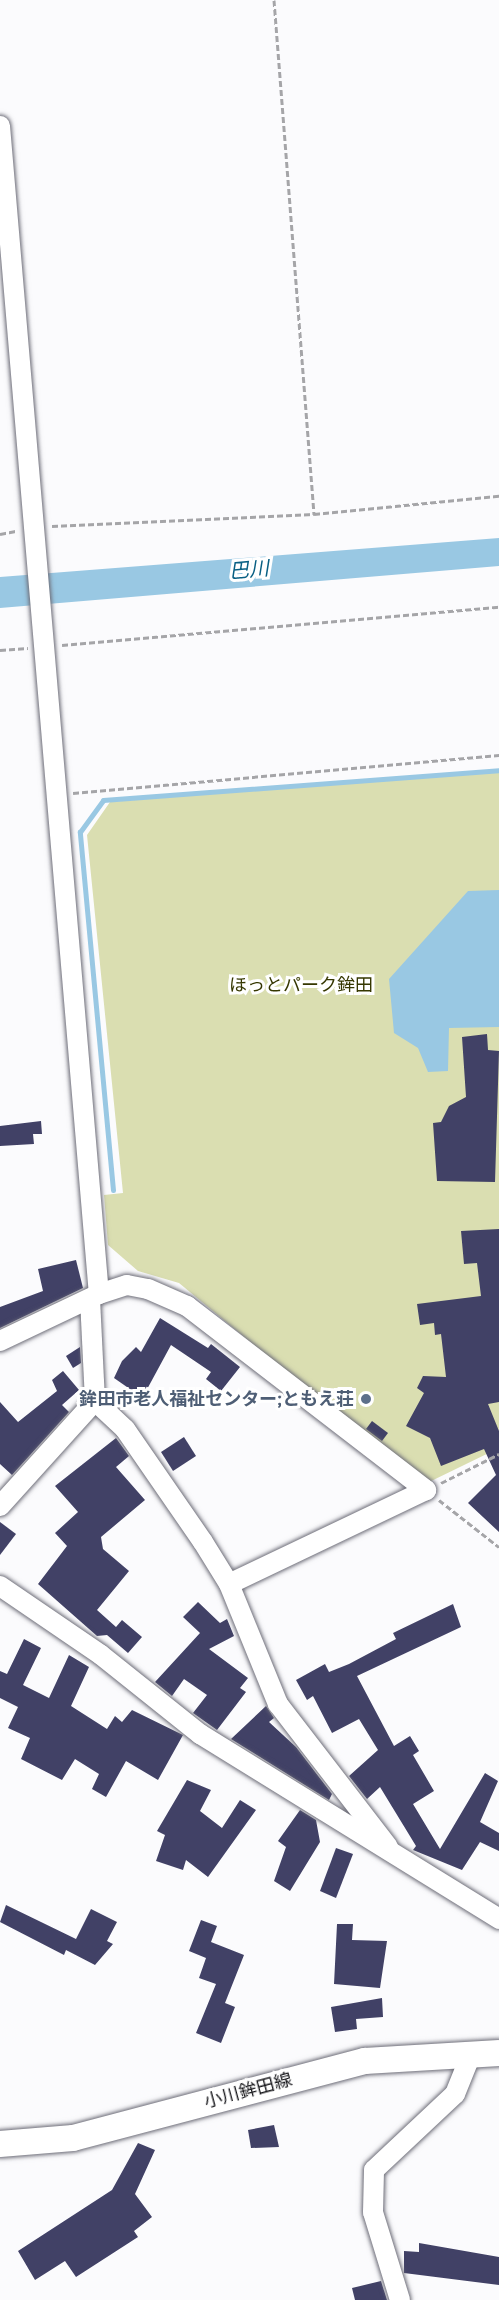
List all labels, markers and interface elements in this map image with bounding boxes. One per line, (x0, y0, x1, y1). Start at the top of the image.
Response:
water label: 巴川 (228, 557, 270, 585)
park label: ほっとパーク鉾田 (229, 974, 373, 996)
place label: 鉾田市老人福祉センター;ともえ荘 (79, 1388, 354, 1410)
marker: 鉾田市老人福祉センター;ともえ荘 (359, 1392, 373, 1406)
street label: 小川鉾田線 (202, 2069, 294, 2113)

